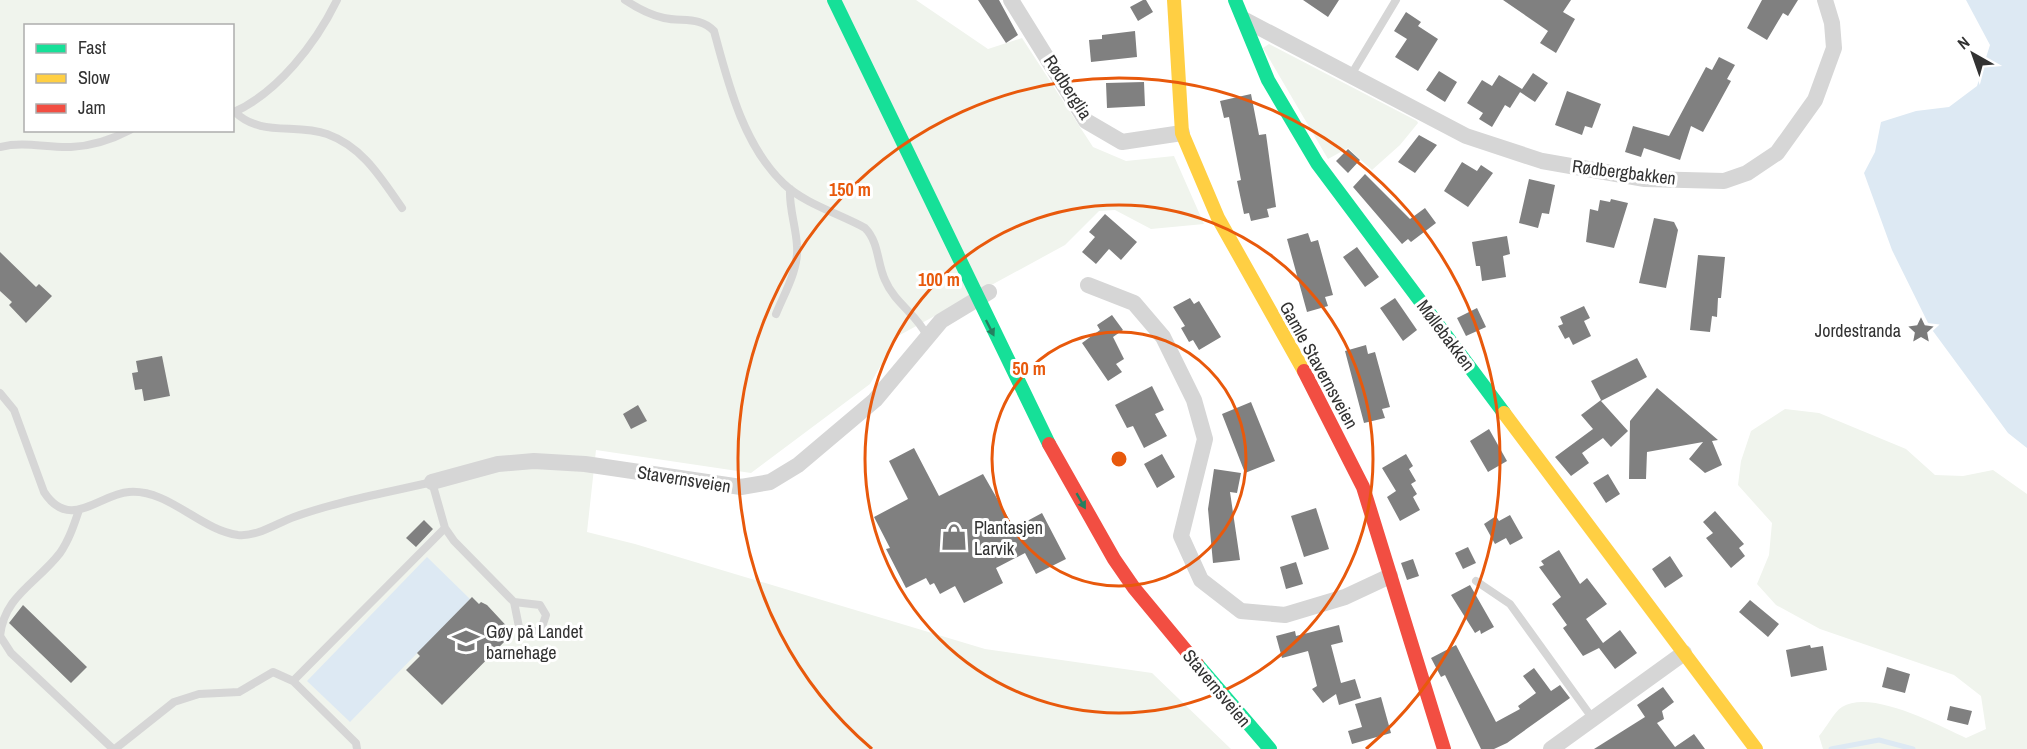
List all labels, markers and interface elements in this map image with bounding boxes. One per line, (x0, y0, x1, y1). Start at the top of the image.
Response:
legend (24, 24, 234, 132)
north arrow (1943, 24, 2003, 84)
text: N (1953, 31, 1974, 54)
text: Fast (78, 35, 106, 60)
street label: Rødberglia (1038, 50, 1098, 124)
text: Slow (78, 65, 110, 90)
text: Jam (78, 95, 106, 120)
street label: Rødbergbakken (1571, 153, 1677, 191)
text: 150 m (829, 177, 871, 202)
text: 100 m (918, 267, 960, 292)
street label: Møllebakken (1411, 294, 1481, 376)
street label: Gamle Stavernsveien (1274, 297, 1364, 433)
place icon: Jordestranda (1906, 315, 1936, 345)
place label: Jordestranda (1815, 318, 1901, 343)
one-way arrow (985, 320, 995, 337)
text: 50 m (1012, 356, 1046, 381)
centre of rings (1109, 449, 1129, 469)
street label: Stavernsveien (635, 459, 733, 499)
one-way arrow (1075, 493, 1086, 509)
place label: Plantasjen Larvik (974, 515, 1043, 561)
shop icon: Plantasjen Larvik (939, 522, 969, 552)
place label: Gøy på Landet barnehage (486, 619, 583, 665)
school or university icon: Gøy på Landet barnehage (451, 626, 481, 656)
street label: Stavernsveien (1177, 644, 1257, 732)

